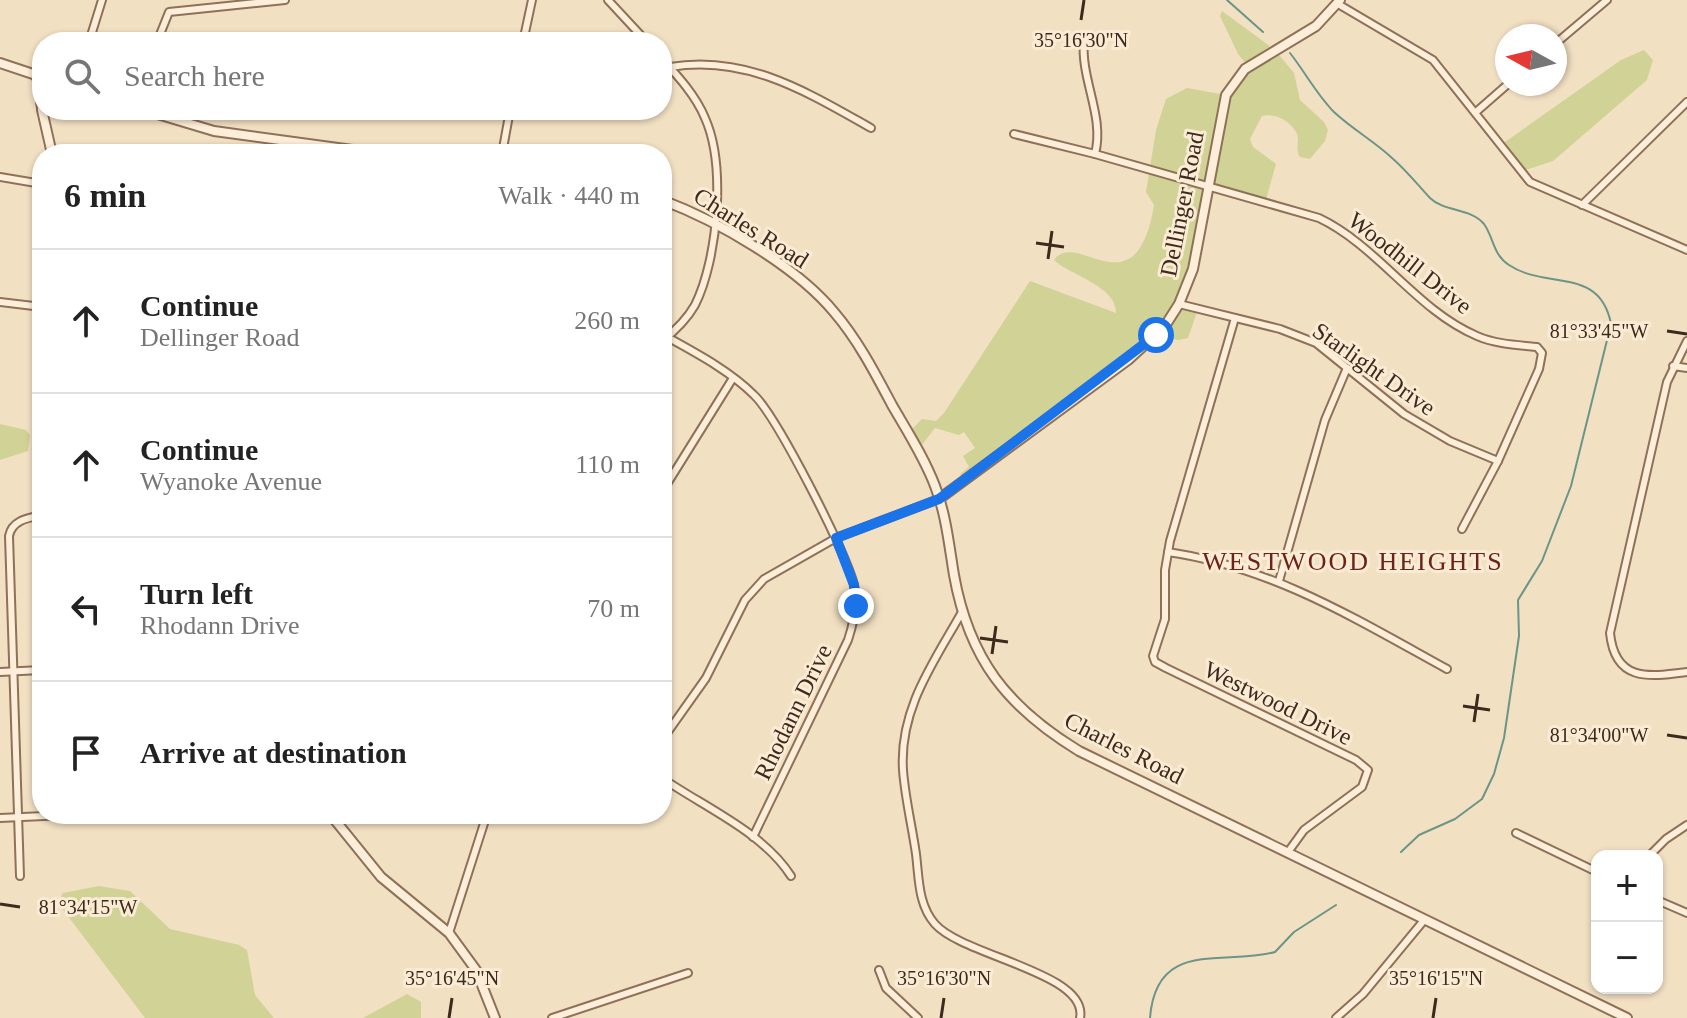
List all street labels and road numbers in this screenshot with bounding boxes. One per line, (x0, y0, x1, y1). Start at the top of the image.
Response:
street label: Dellinger Road (1155, 129, 1209, 279)
street label: Charles Road (689, 183, 813, 273)
street label: Woodhill Drive (1343, 207, 1477, 319)
street label: Starlight Drive (1308, 317, 1440, 421)
street label: Rhodann Drive (749, 640, 837, 784)
street label: Westwood Drive (1200, 656, 1356, 750)
street label: Charles Road (1060, 707, 1188, 789)

